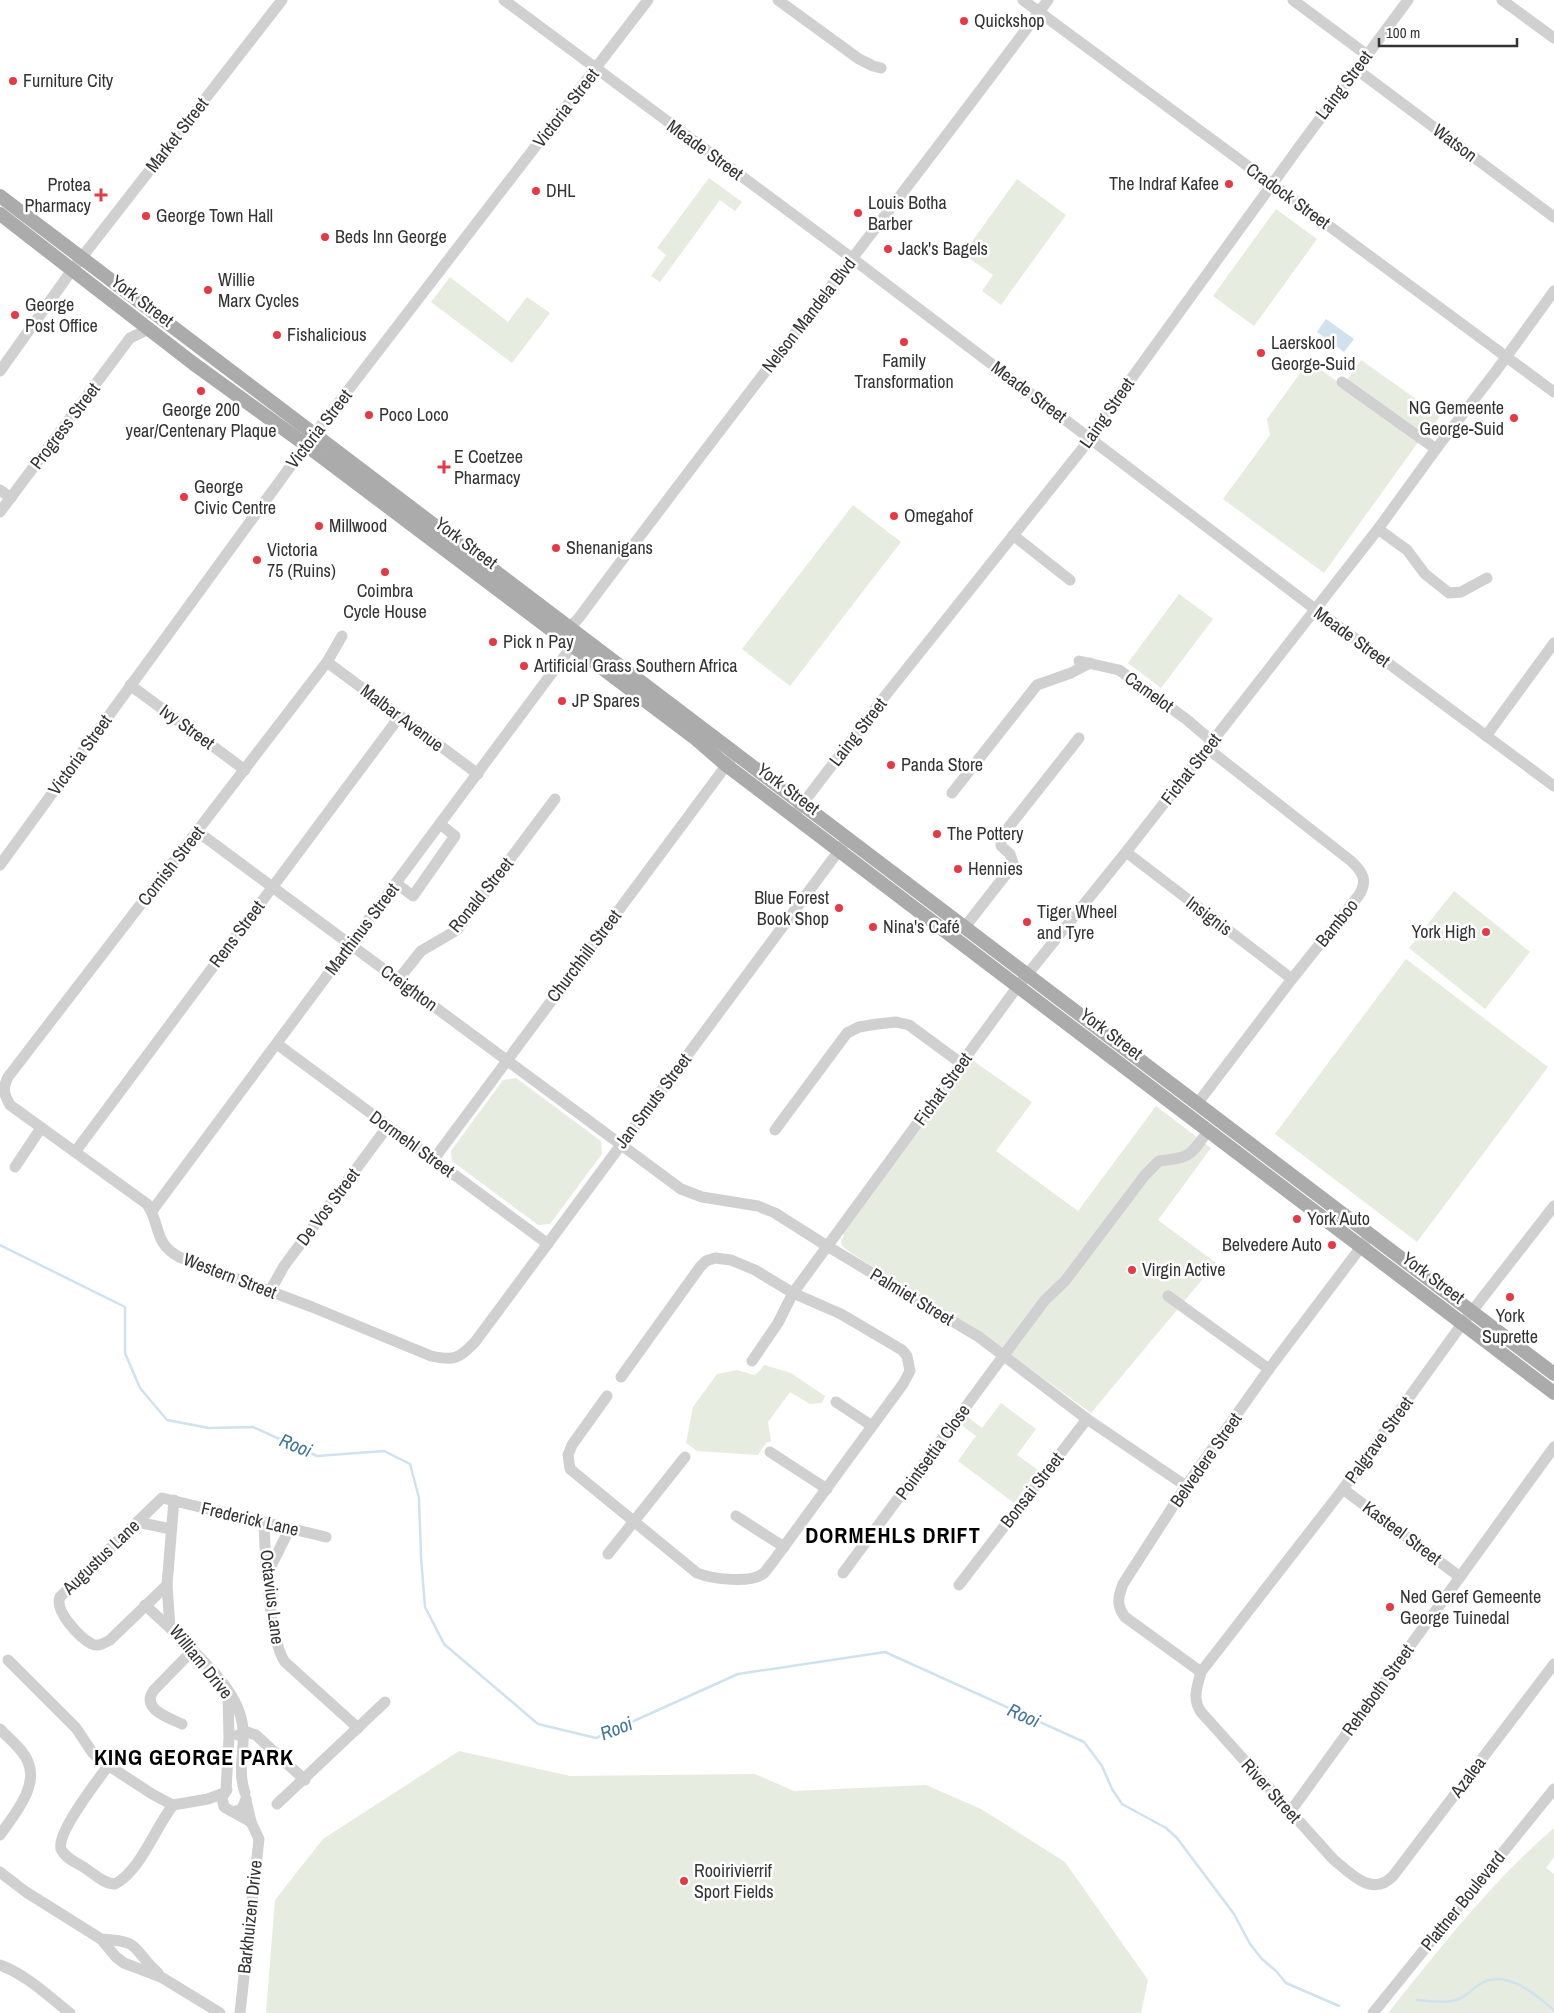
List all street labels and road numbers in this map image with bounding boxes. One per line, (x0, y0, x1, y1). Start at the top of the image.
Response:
street label: Laing Street (1309, 45, 1378, 124)
street label: Victoria Street (527, 63, 604, 152)
street label: Market Street (139, 92, 214, 177)
street label: Meade Street (662, 113, 748, 186)
street label: Watson (1428, 118, 1483, 167)
street label: Cradock Street (1241, 157, 1335, 235)
street label: Nelson Mandela Blvd (756, 252, 861, 377)
street label: York Street (106, 269, 179, 332)
street label: Meade Street (986, 355, 1072, 428)
street label: Laing Street (1073, 373, 1140, 453)
street label: Progress Street (24, 377, 105, 474)
street label: Victoria Street (280, 384, 357, 473)
street label: York Street (430, 511, 503, 574)
street label: Meade Street (1309, 600, 1395, 673)
street label: Camelot (1120, 665, 1179, 718)
street label: Malbar Avenue (356, 678, 449, 757)
street label: Laing Street (823, 692, 892, 771)
street label: Ivy Street (155, 698, 220, 755)
street label: Victoria Street (42, 709, 117, 800)
street label: Fichat Street (1155, 728, 1226, 810)
street label: York Street (752, 757, 825, 820)
street label: Cornish Street (131, 820, 210, 911)
street label: Ronald Street (442, 852, 519, 938)
street label: Marthinus Street (319, 878, 404, 980)
street label: Insignis (1181, 890, 1237, 941)
street label: Bamboo (1310, 893, 1364, 952)
street label: Rens Street (203, 895, 270, 972)
street label: Churchhill Street (541, 904, 627, 1007)
street label: Creighton (376, 958, 443, 1017)
street label: York Street (1075, 1002, 1148, 1065)
street label: Fichat Street (908, 1047, 978, 1130)
street label: Jan Smuts Street (609, 1048, 697, 1153)
street label: Dormehl Street (365, 1104, 460, 1183)
street label: De Vos Street (290, 1163, 365, 1251)
street label: Western Street (180, 1246, 280, 1305)
street label: York Street (1397, 1246, 1470, 1309)
street label: Palmiet Street (866, 1262, 959, 1331)
street label: Palgrave Street (1339, 1391, 1419, 1488)
street label: Pointsettia Close (889, 1399, 976, 1505)
street label: Belvedere Street (1164, 1408, 1247, 1512)
street label: Bonsai Street (994, 1447, 1069, 1533)
street label: Frederick Lane (199, 1495, 301, 1542)
street label: Kasteel Street (1358, 1495, 1447, 1570)
street label: Augustus Lane (56, 1513, 145, 1601)
street label: Octavius Lane (254, 1548, 291, 1646)
street label: William Drive (164, 1619, 239, 1704)
street label: Reheboth Street (1336, 1639, 1419, 1741)
street label: Azalea (1443, 1751, 1491, 1803)
street label: River Street (1236, 1753, 1307, 1828)
street label: Plattner Boulevard (1415, 1846, 1511, 1956)
street label: Barkhuizen Drive (231, 1859, 268, 1975)

